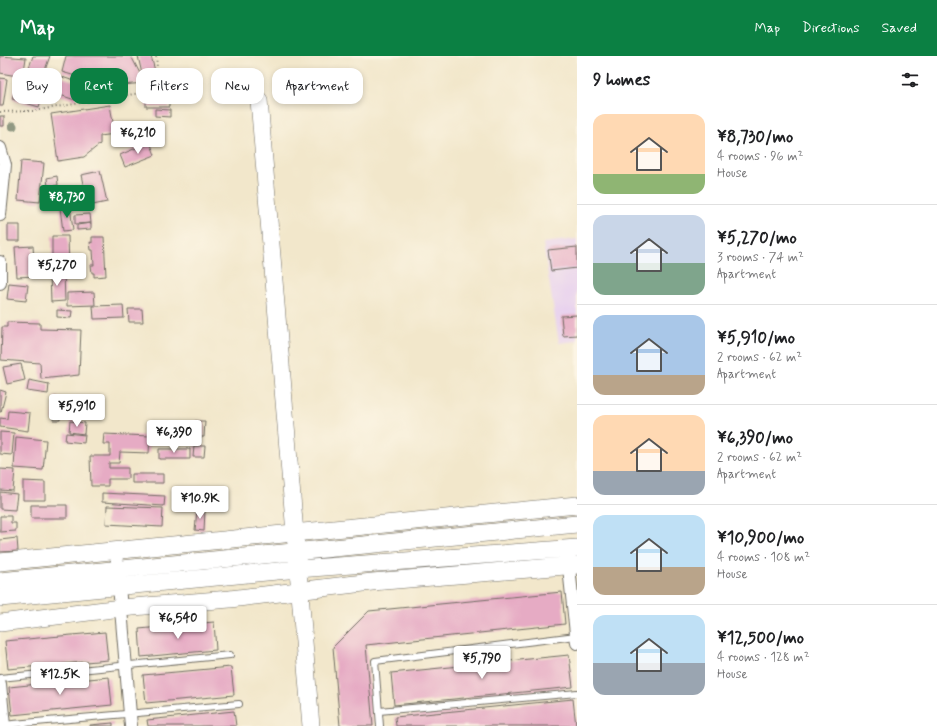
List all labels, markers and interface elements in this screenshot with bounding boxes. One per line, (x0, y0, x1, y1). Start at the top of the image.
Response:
text: Map (20, 16, 55, 41)
text: Map (754, 19, 780, 37)
text: Directions (802, 19, 860, 37)
text: Saved (882, 19, 917, 37)
chip: Buy (12, 68, 62, 104)
chip: Rent (70, 68, 128, 104)
chip: Filters (136, 68, 203, 104)
chip: New (211, 68, 264, 104)
chip: Apartment (272, 68, 363, 104)
text: 9 homes (593, 69, 650, 91)
icon: filters (899, 69, 921, 91)
pin: ¥6,210 (105, 121, 171, 155)
text: ¥6,210 (120, 125, 156, 142)
text: ¥8,730/mo (717, 126, 793, 148)
icon: home (625, 130, 673, 178)
text: 4 rooms · 96 m² (717, 148, 803, 165)
text: House (717, 165, 748, 182)
pin: ¥8,730 (34, 185, 100, 219)
text: ¥8,730 (49, 189, 85, 206)
text: ¥5,270/mo (717, 227, 797, 249)
icon: home (625, 231, 673, 279)
text: 3 rooms · 74 m² (717, 249, 804, 266)
pin: ¥5,270 (24, 253, 90, 287)
text: ¥5,270 (37, 257, 77, 274)
text: Apartment (717, 266, 776, 283)
text: ¥5,910/mo (717, 327, 795, 349)
icon: home (625, 331, 673, 379)
text: 2 rooms · 62 m² (717, 349, 802, 366)
text: Apartment (717, 366, 776, 383)
pin: ¥5,910 (44, 394, 110, 428)
text: ¥5,910 (58, 398, 96, 415)
pin: ¥6,390 (141, 420, 207, 454)
text: ¥6,390 (156, 424, 192, 441)
text: ¥6,390/mo (717, 427, 793, 449)
icon: home (625, 431, 673, 479)
text: 2 rooms · 62 m² (717, 449, 802, 466)
text: Apartment (717, 466, 776, 483)
pin: ¥10.9K (167, 486, 233, 520)
text: ¥10.9K (180, 490, 220, 507)
text: ¥10,900/mo (717, 527, 804, 549)
icon: home (625, 531, 673, 579)
text: 4 rooms · 108 m² (717, 549, 810, 566)
text: House (717, 566, 748, 583)
pin: ¥6,540 (145, 606, 211, 640)
text: ¥6,540 (159, 610, 197, 627)
text: ¥12,500/mo (717, 627, 804, 649)
icon: home (625, 631, 673, 679)
pin: ¥5,790 (449, 646, 515, 680)
text: 4 rooms · 128 m² (717, 649, 809, 666)
text: ¥5,790 (463, 650, 501, 667)
pin: ¥12.5K (27, 662, 93, 696)
text: ¥12.5K (40, 666, 80, 683)
text: House (717, 666, 748, 683)

